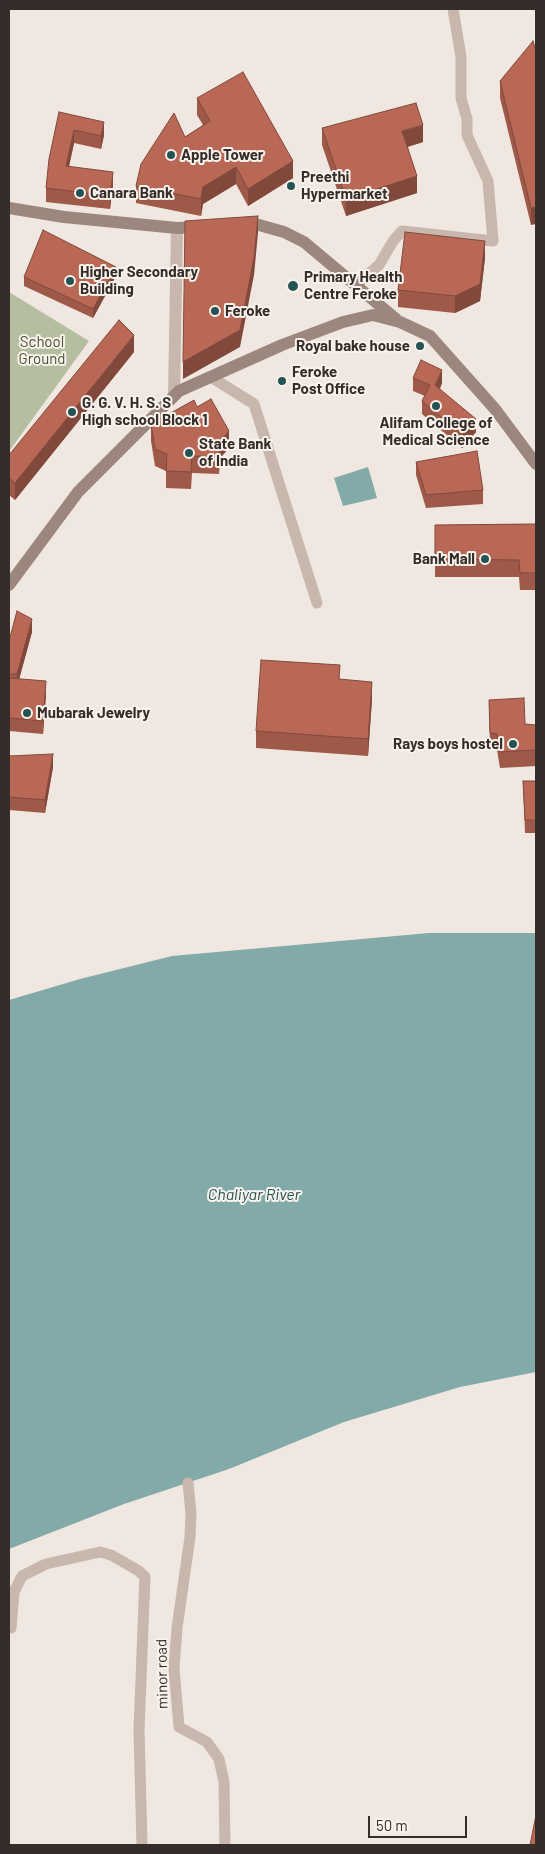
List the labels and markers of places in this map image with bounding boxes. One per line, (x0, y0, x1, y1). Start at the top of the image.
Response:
place label: Apple Tower (181, 146, 264, 164)
marker: Apple Tower (165, 149, 177, 161)
place label: Preethi Hypermarket (301, 168, 388, 203)
marker: Preethi Hypermarket (285, 180, 297, 192)
place label: Canara Bank (90, 184, 173, 202)
marker: Canara Bank (74, 187, 86, 199)
place label: Higher Secondary Building (80, 263, 198, 298)
place label: Primary Health Centre Feroke (304, 268, 402, 303)
marker: Higher Secondary Building (64, 275, 76, 287)
marker: Primary Health Centre Feroke (286, 279, 300, 293)
place label: Feroke (225, 302, 270, 320)
marker: Feroke (209, 305, 221, 317)
place label: Royal bake house (296, 337, 410, 355)
marker: Royal bake house (414, 340, 426, 352)
place label: Feroke Post Office (292, 363, 365, 398)
marker: Feroke Post Office (276, 375, 288, 387)
place label: G. G. V. H. S. S High school Block 1 (82, 394, 208, 429)
marker: Alifam College of Medical Science (430, 400, 442, 412)
marker: G. G. V. H. S. S High school Block 1 (66, 406, 78, 418)
place label: Alifam College of Medical Science (379, 414, 493, 449)
place label: State Bank of India (199, 435, 272, 470)
marker: State Bank of India (183, 447, 195, 459)
place label: Bank Mall (413, 550, 475, 568)
marker: Bank Mall (479, 553, 491, 565)
place label: Mubarak Jewelry (37, 704, 150, 722)
marker: Mubarak Jewelry (21, 707, 33, 719)
place label: Rays boys hostel (393, 735, 503, 753)
marker: Rays boys hostel (507, 738, 519, 750)

